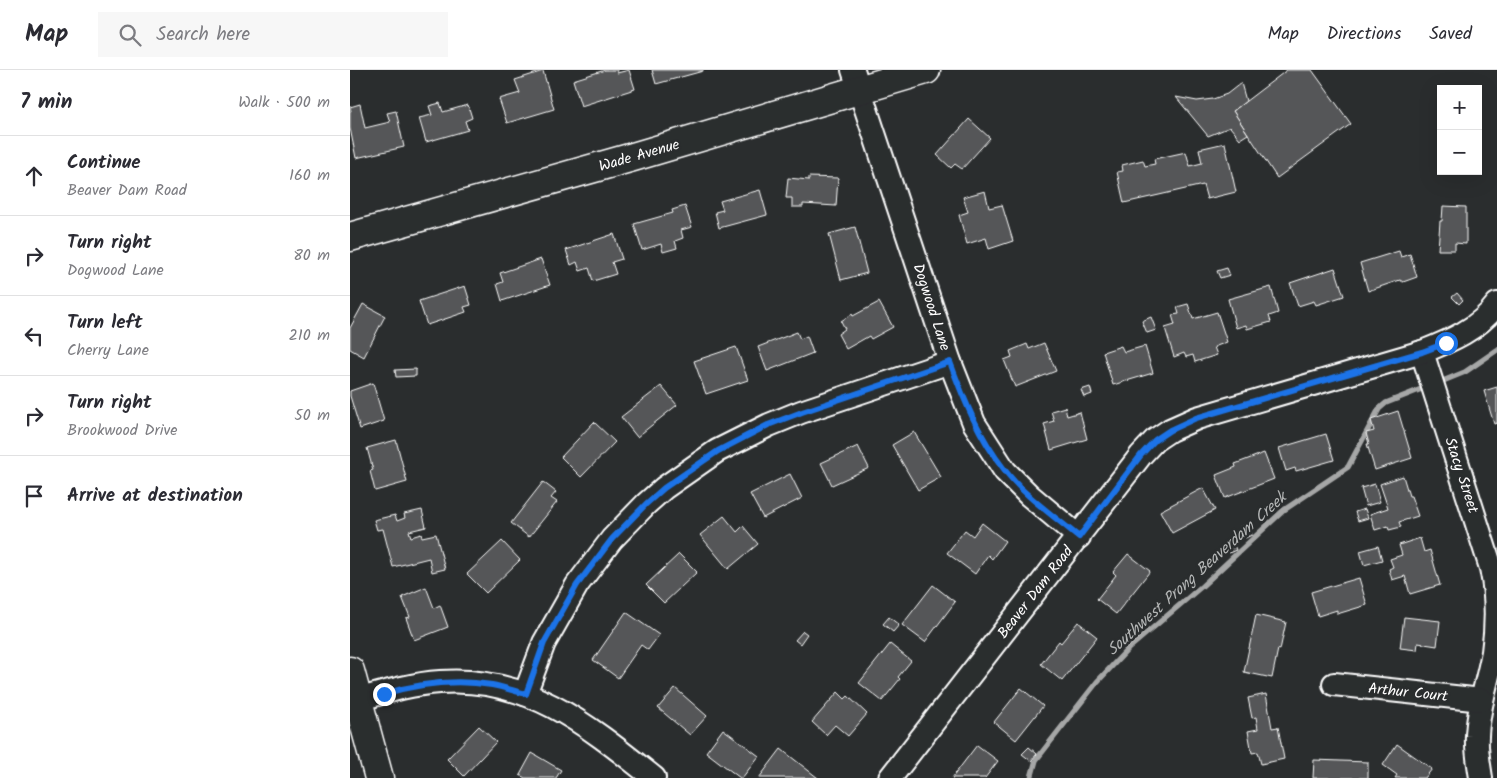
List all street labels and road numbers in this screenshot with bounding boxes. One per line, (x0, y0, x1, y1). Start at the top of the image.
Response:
street label: Wade Avenue (596, 133, 683, 179)
street label: Dogwood Lane (906, 260, 957, 354)
street label: Stacy Street (1437, 434, 1485, 517)
street label: Beaver Dam Road (992, 541, 1080, 644)
street label: Arthur Court (1367, 677, 1449, 709)

